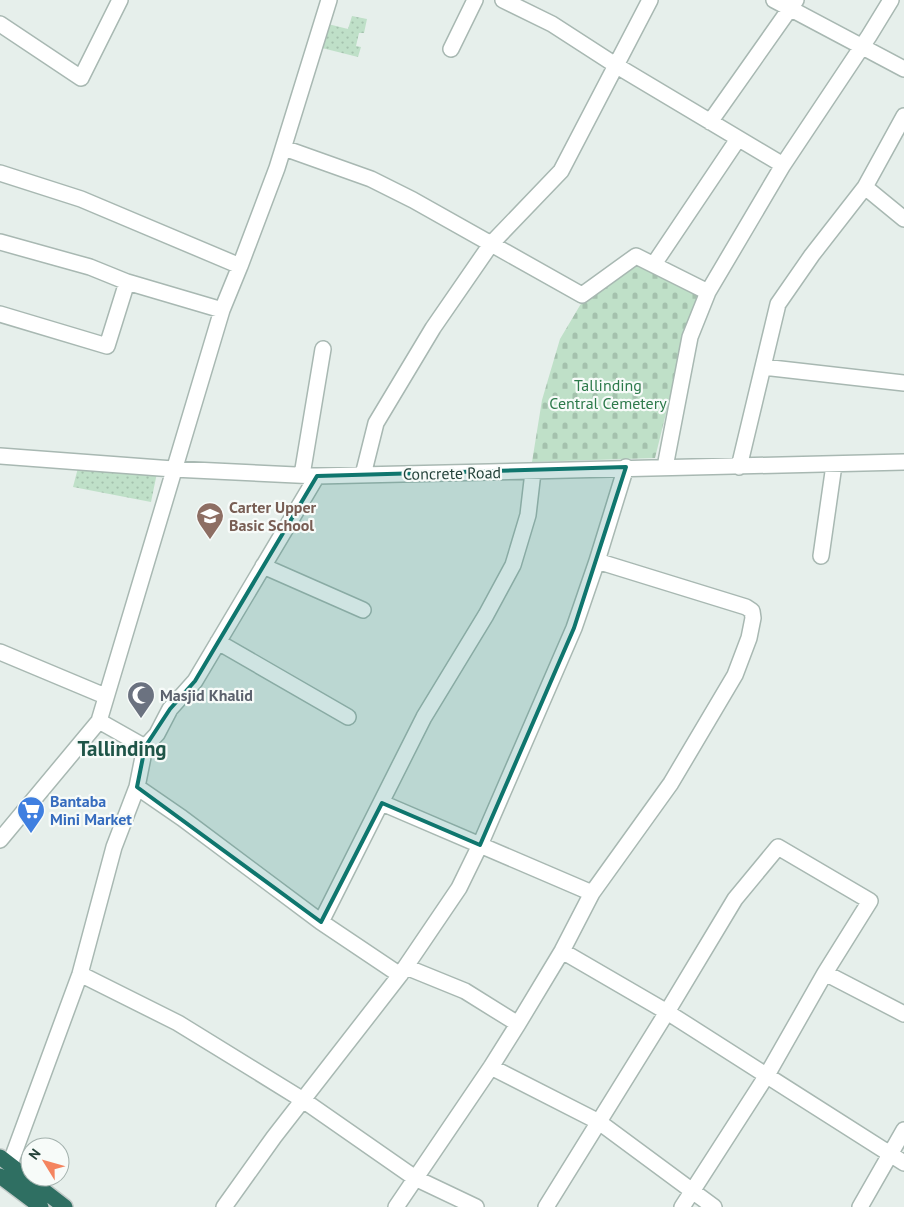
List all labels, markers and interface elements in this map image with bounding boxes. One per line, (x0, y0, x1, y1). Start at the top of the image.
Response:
park label: Tallinding Central Cemetery (549, 375, 667, 413)
street label: Concrete Road (403, 462, 501, 484)
place label: Carter Upper Basic School (229, 497, 317, 535)
school or university icon: Carter Upper Basic School (195, 501, 225, 540)
mosque icon: Masjid Khalid (126, 680, 156, 719)
place label: Masjid Khalid (160, 685, 253, 705)
district label: Tallinding (77, 735, 167, 762)
place label: Bantaba Mini Market (50, 791, 132, 829)
supermarket icon: Bantaba Mini Market (16, 795, 46, 834)
north arrow (20, 1137, 70, 1187)
text: N (25, 1145, 45, 1163)

